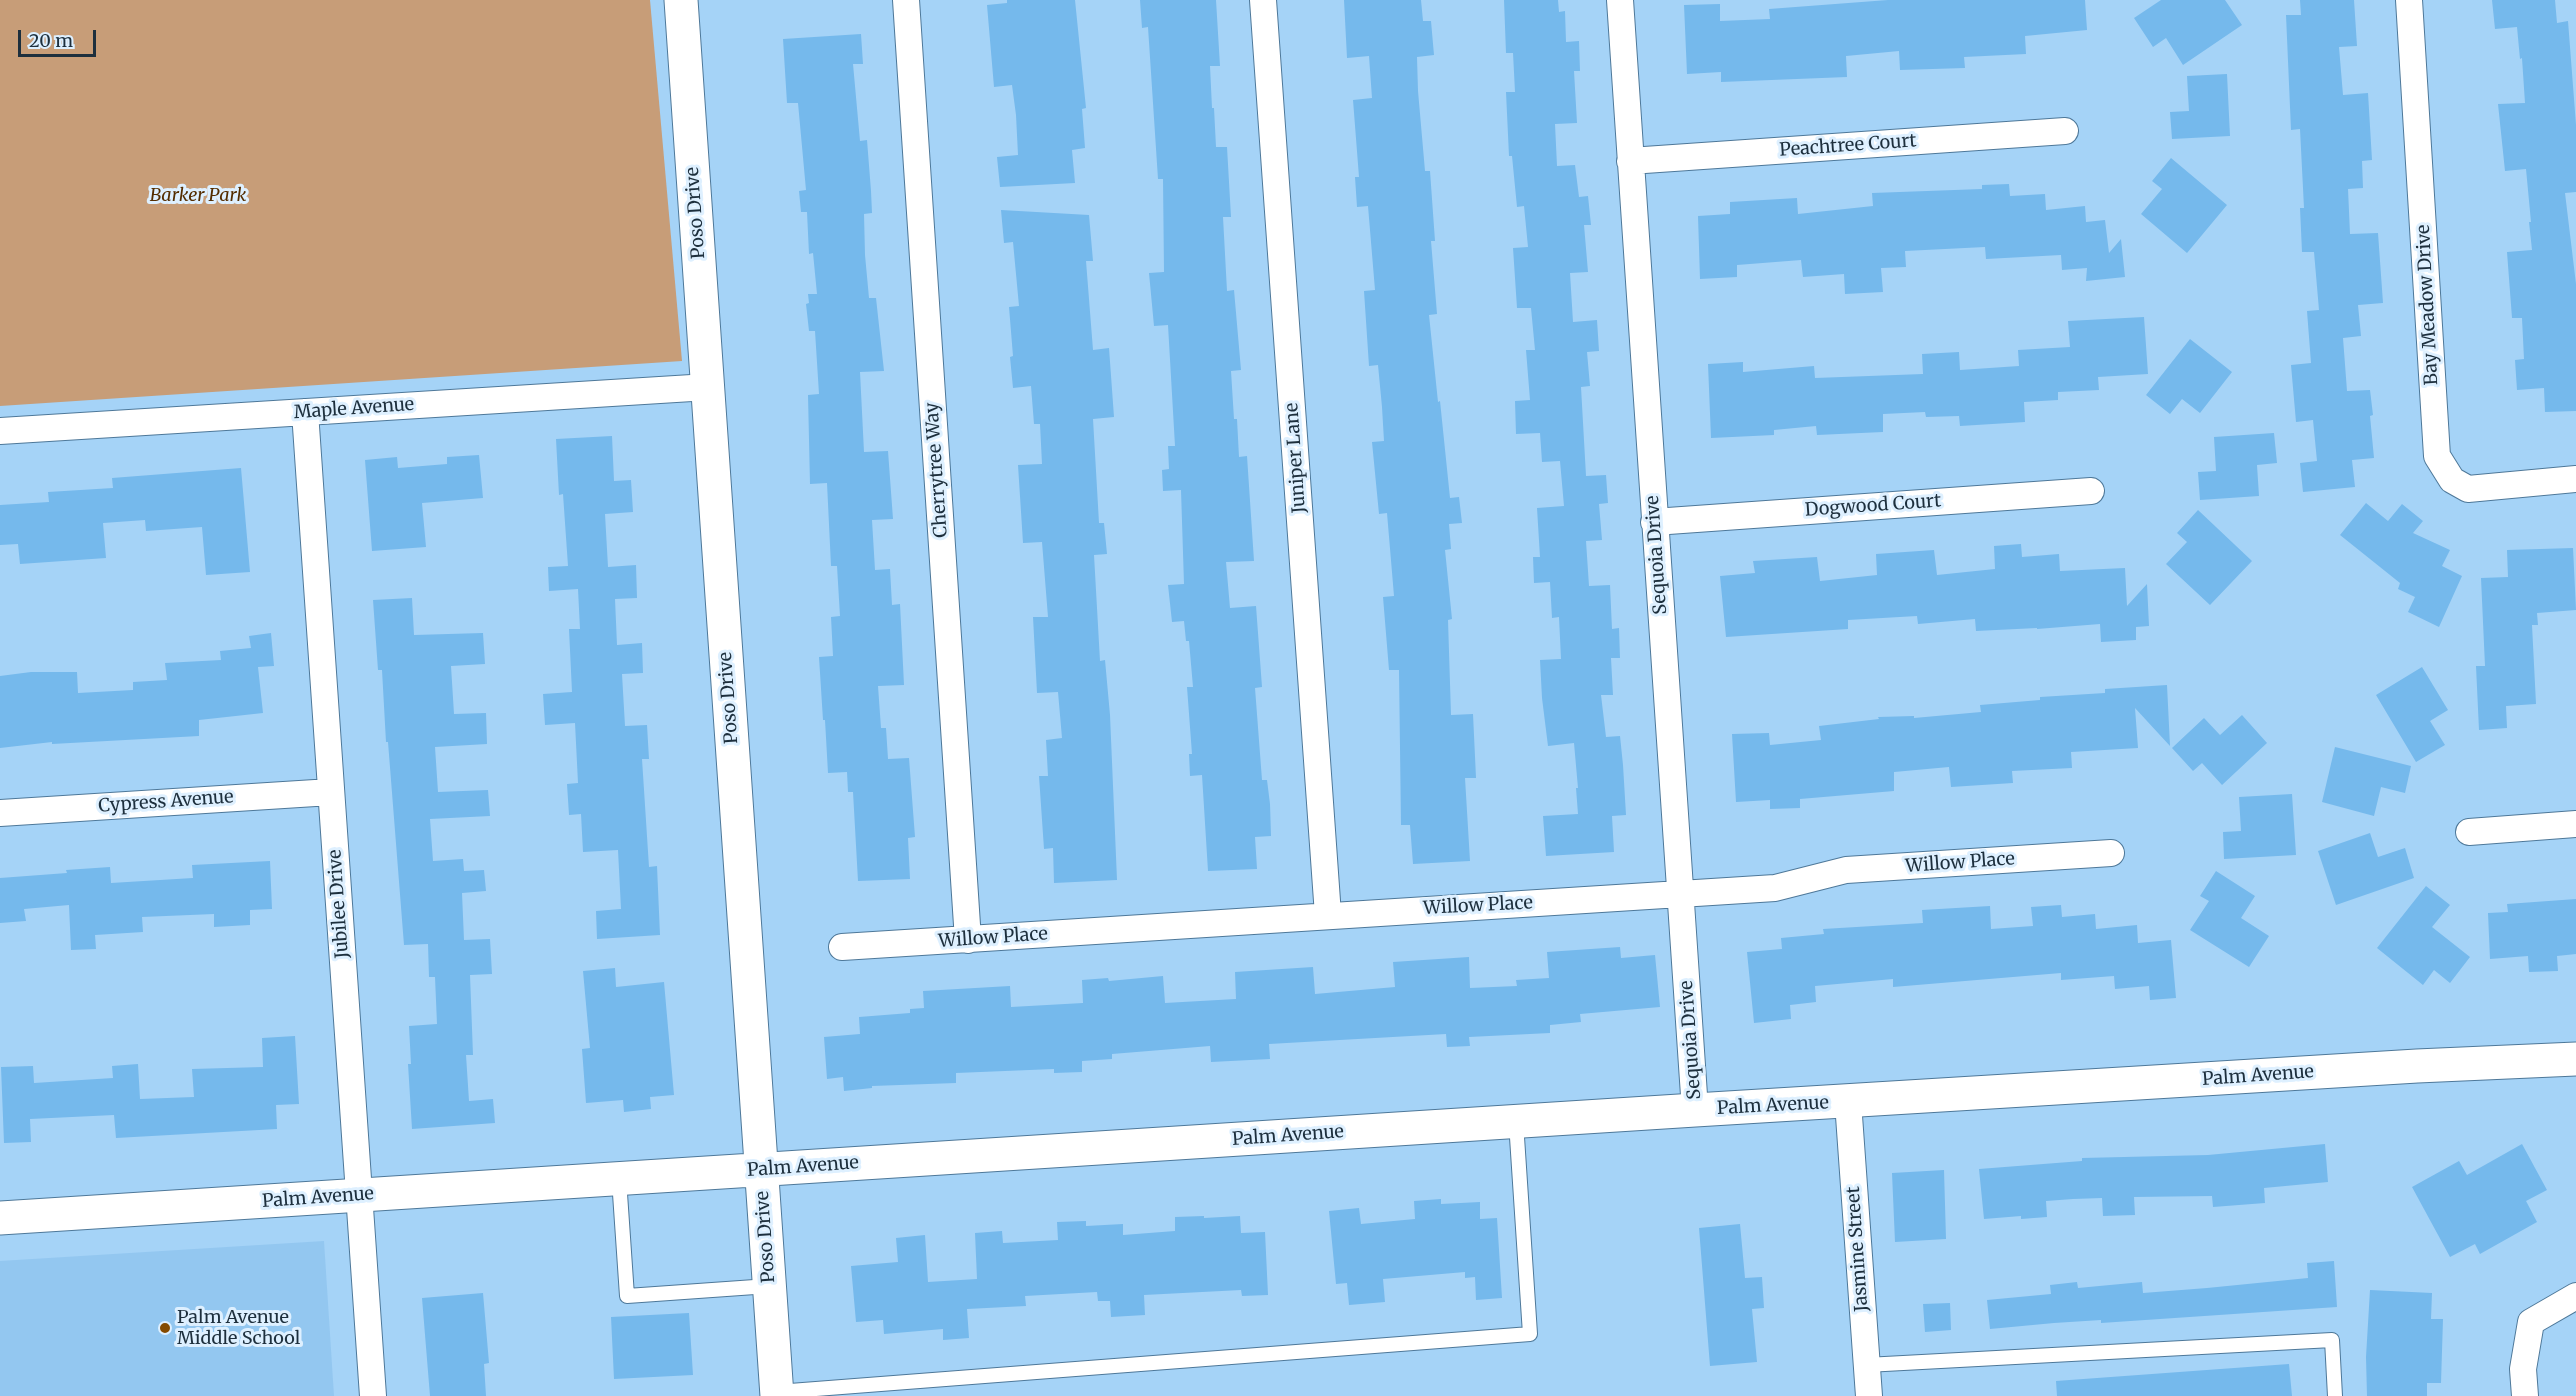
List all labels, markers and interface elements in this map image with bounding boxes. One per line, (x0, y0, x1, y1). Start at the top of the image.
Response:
scale bar (21, 18, 99, 56)
text: 20 m (29, 29, 73, 52)
street label: Peachtree Court (1779, 130, 1917, 162)
street label: Poso Drive (682, 166, 710, 260)
park label: Barker Park (150, 185, 246, 207)
street label: Bay Meadow Drive (2413, 224, 2443, 386)
street label: Maple Avenue (293, 394, 415, 424)
street label: Cherrytree Way (922, 402, 952, 538)
street label: Juniper Lane (1281, 402, 1311, 514)
street label: Dogwood Court (1804, 490, 1942, 522)
street label: Sequoia Drive (1642, 495, 1672, 615)
street label: Poso Drive (715, 651, 743, 745)
street label: Cypress Avenue (98, 787, 234, 817)
street label: Willow Place (1905, 848, 2015, 878)
street label: Jubilee Drive (324, 849, 354, 959)
street label: Willow Place (1423, 892, 1533, 920)
street label: Willow Place (938, 923, 1048, 953)
street label: Sequoia Drive (1676, 980, 1706, 1100)
street label: Palm Avenue (2201, 1061, 2315, 1091)
street label: Palm Avenue (1717, 1092, 1829, 1120)
street label: Palm Avenue (1231, 1121, 1345, 1151)
street label: Palm Avenue (746, 1152, 860, 1182)
street label: Palm Avenue (261, 1183, 375, 1213)
street label: Jasmine Street (1843, 1186, 1873, 1312)
street label: Poso Drive (752, 1190, 780, 1284)
place label: Palm Avenue Middle School (177, 1307, 300, 1350)
marker: Palm Avenue Middle School (158, 1321, 172, 1335)

